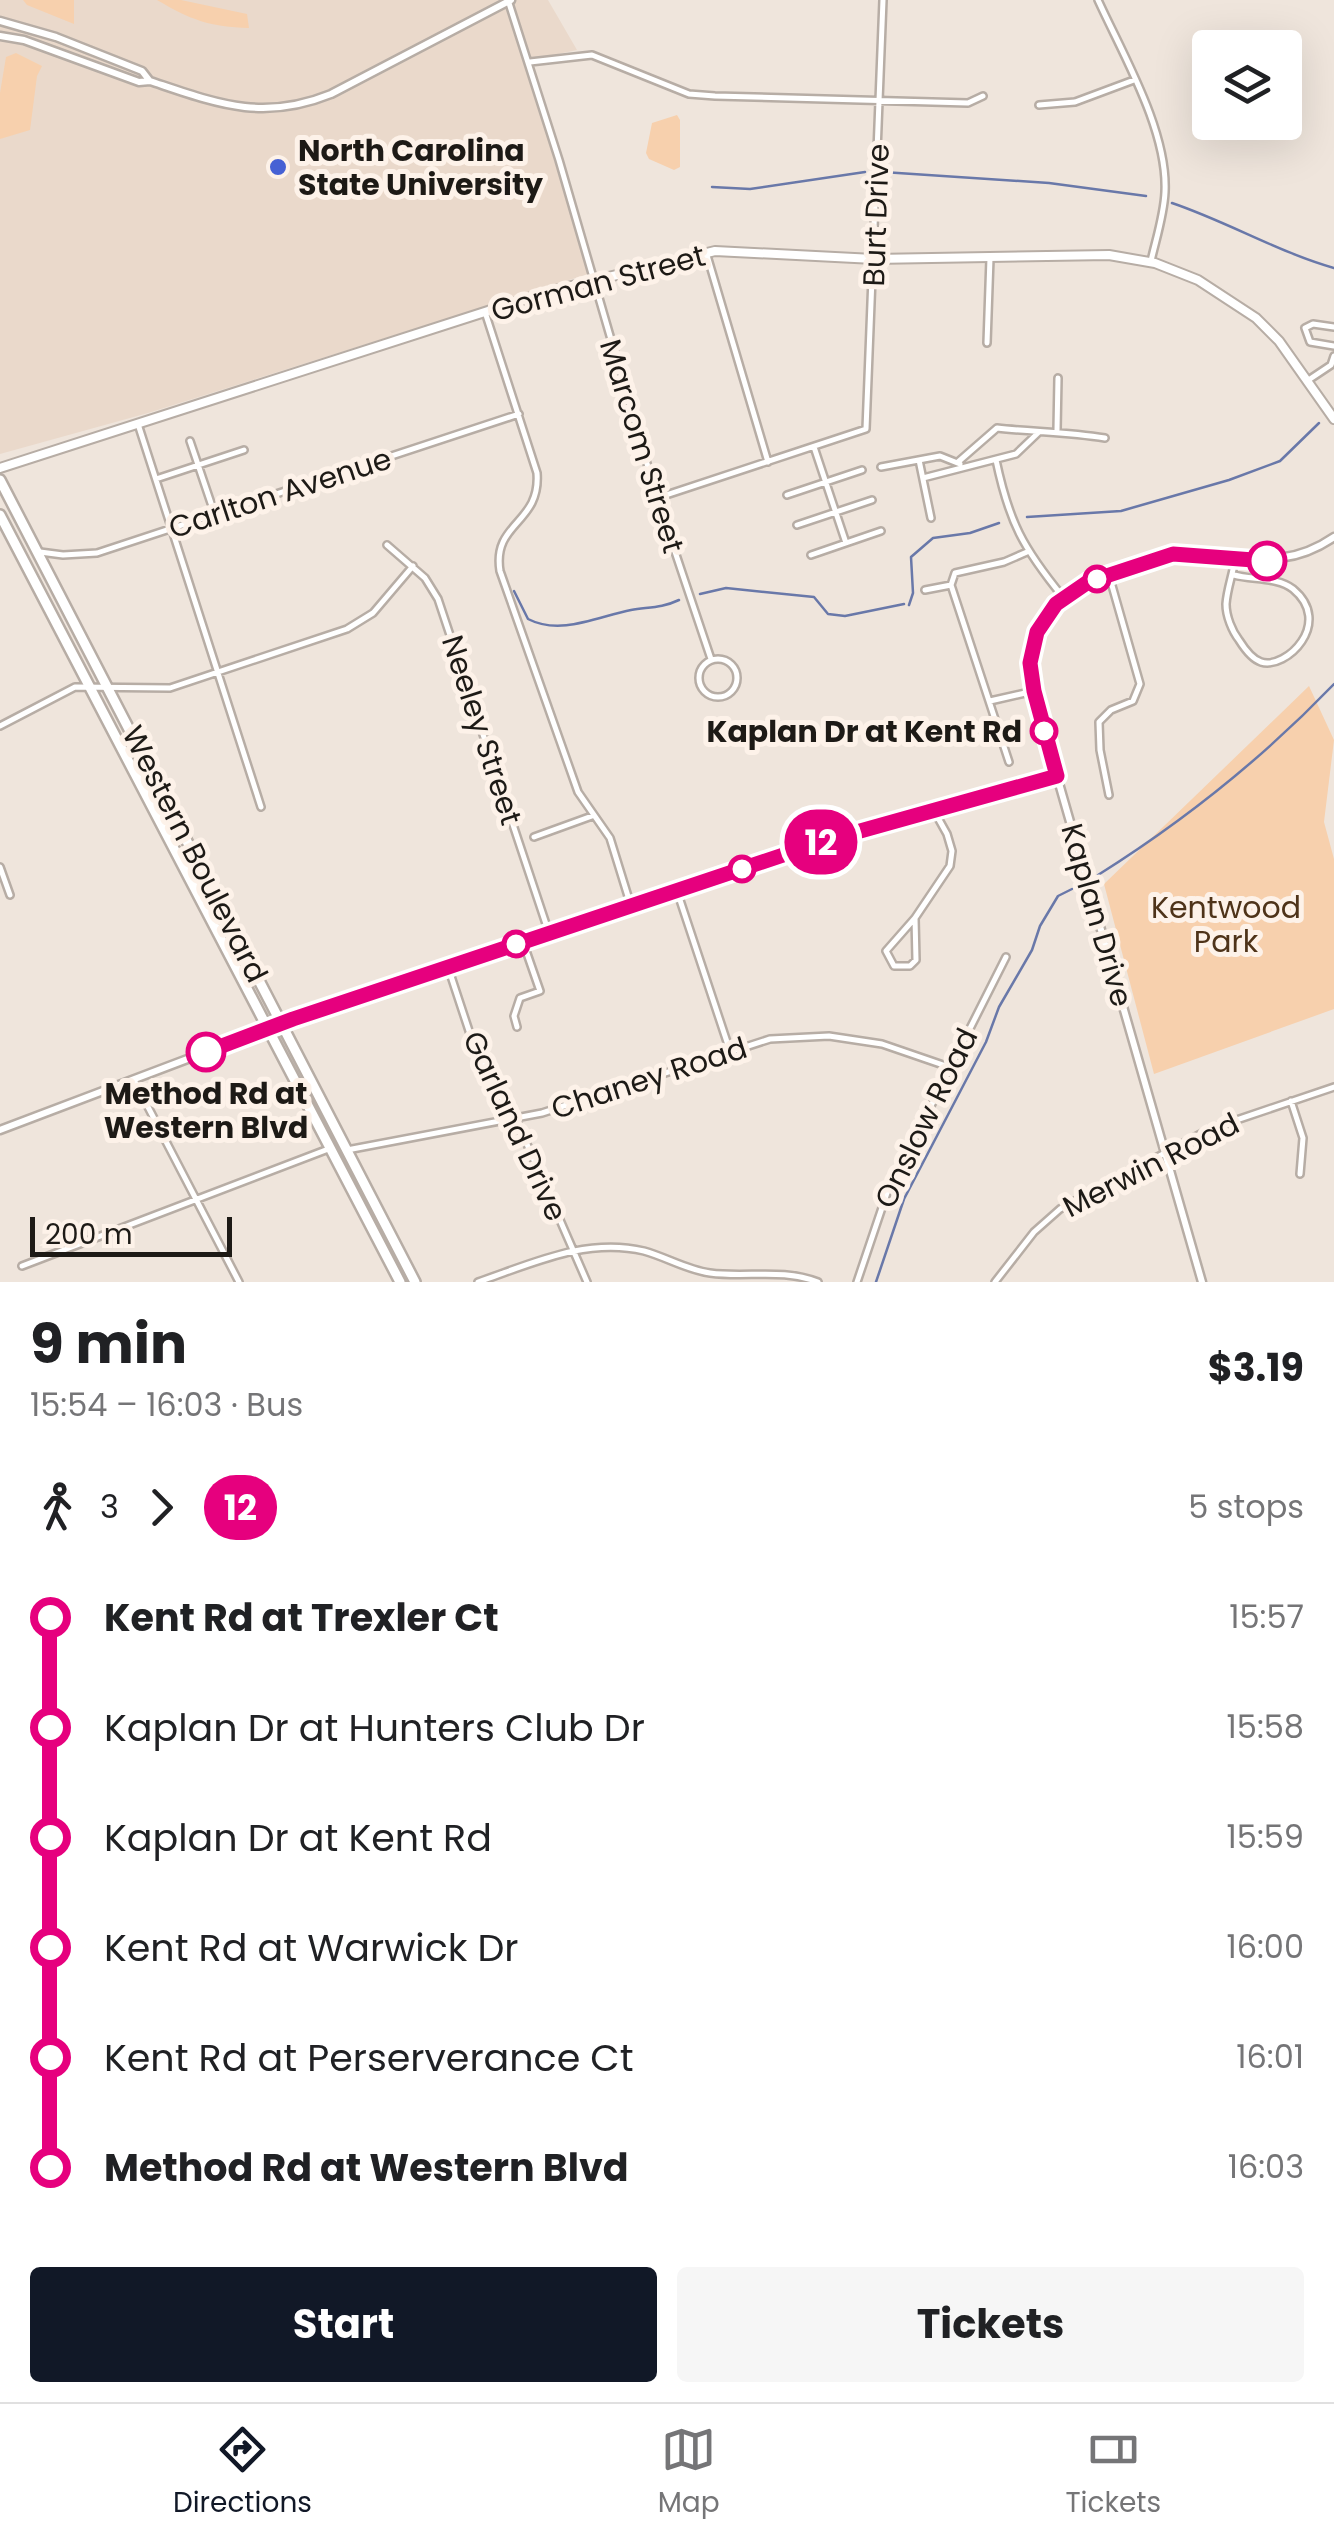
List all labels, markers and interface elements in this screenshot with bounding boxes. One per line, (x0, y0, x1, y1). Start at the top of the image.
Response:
map controls (1192, 30, 1302, 140)
button: layers (1192, 30, 1302, 140)
place label: North Carolina State University (298, 129, 543, 206)
street label: Burt Drive (852, 143, 900, 287)
marker: North Carolina State University (267, 156, 289, 178)
street label: Gorman Street (486, 234, 710, 332)
street label: Marcom Street (589, 334, 695, 558)
street label: Carlton Avenue (163, 437, 397, 549)
unlabelled marker (1248, 542, 1286, 580)
unlabelled marker (1084, 566, 1110, 592)
street label: Neeley Street (431, 630, 533, 830)
place label: Kaplan Dr at Kent Rd (707, 710, 1022, 753)
street label: Western Boulevard (112, 718, 278, 990)
marker: Kaplan Dr at Kent Rd (1031, 718, 1057, 744)
line badge: 12 (776, 810, 866, 874)
text: 12 (804, 818, 838, 867)
street label: Kaplan Drive (1050, 818, 1144, 1012)
unlabelled marker (729, 856, 755, 882)
park label: Kentwood Park (1151, 886, 1301, 963)
unlabelled marker (503, 931, 529, 957)
street label: Onslow Road (864, 1021, 988, 1215)
street label: Garland Drive (452, 1024, 578, 1228)
street label: Chaney Road (546, 1026, 752, 1130)
marker: Method Rd at Western Blvd (187, 1033, 225, 1071)
place label: Method Rd at Western Blvd (104, 1072, 308, 1149)
street label: Merwin Road (1055, 1102, 1247, 1228)
scale bar (30, 1212, 232, 1256)
text: 200 m (45, 1215, 133, 1254)
text: 9 min (30, 1305, 187, 1382)
text: $3.19 (1208, 1341, 1304, 1394)
text: 15:54 – 16:03 · Bus (30, 1382, 303, 1427)
icon: walk (30, 1480, 85, 1535)
icon: forward (134, 1480, 189, 1535)
text: 12 (224, 1483, 257, 1532)
text: 3 (100, 1484, 119, 1529)
text: 5 stops (1188, 1484, 1304, 1529)
text: Kent Rd at Trexler Ct (104, 1591, 499, 1644)
text: 15:57 (1229, 1594, 1304, 1639)
text: Kaplan Dr at Hunters Club Dr (104, 1701, 645, 1754)
text: 15:58 (1227, 1704, 1304, 1749)
text: Kaplan Dr at Kent Rd (104, 1811, 492, 1864)
text: 15:59 (1227, 1814, 1304, 1859)
text: Kent Rd at Warwick Dr (104, 1921, 519, 1974)
text: 16:00 (1226, 1924, 1304, 1969)
text: Kent Rd at Perserverance Ct (104, 2031, 634, 2084)
text: 16:01 (1236, 2034, 1304, 2079)
text: Method Rd at Western Blvd (104, 2141, 629, 2194)
text: 16:03 (1228, 2144, 1304, 2189)
button: Start (30, 2267, 657, 2382)
button: Tickets (677, 2267, 1304, 2382)
tab: Directions (173, 2422, 312, 2524)
tab: Map (658, 2422, 720, 2524)
tab: Tickets (1065, 2422, 1161, 2524)

